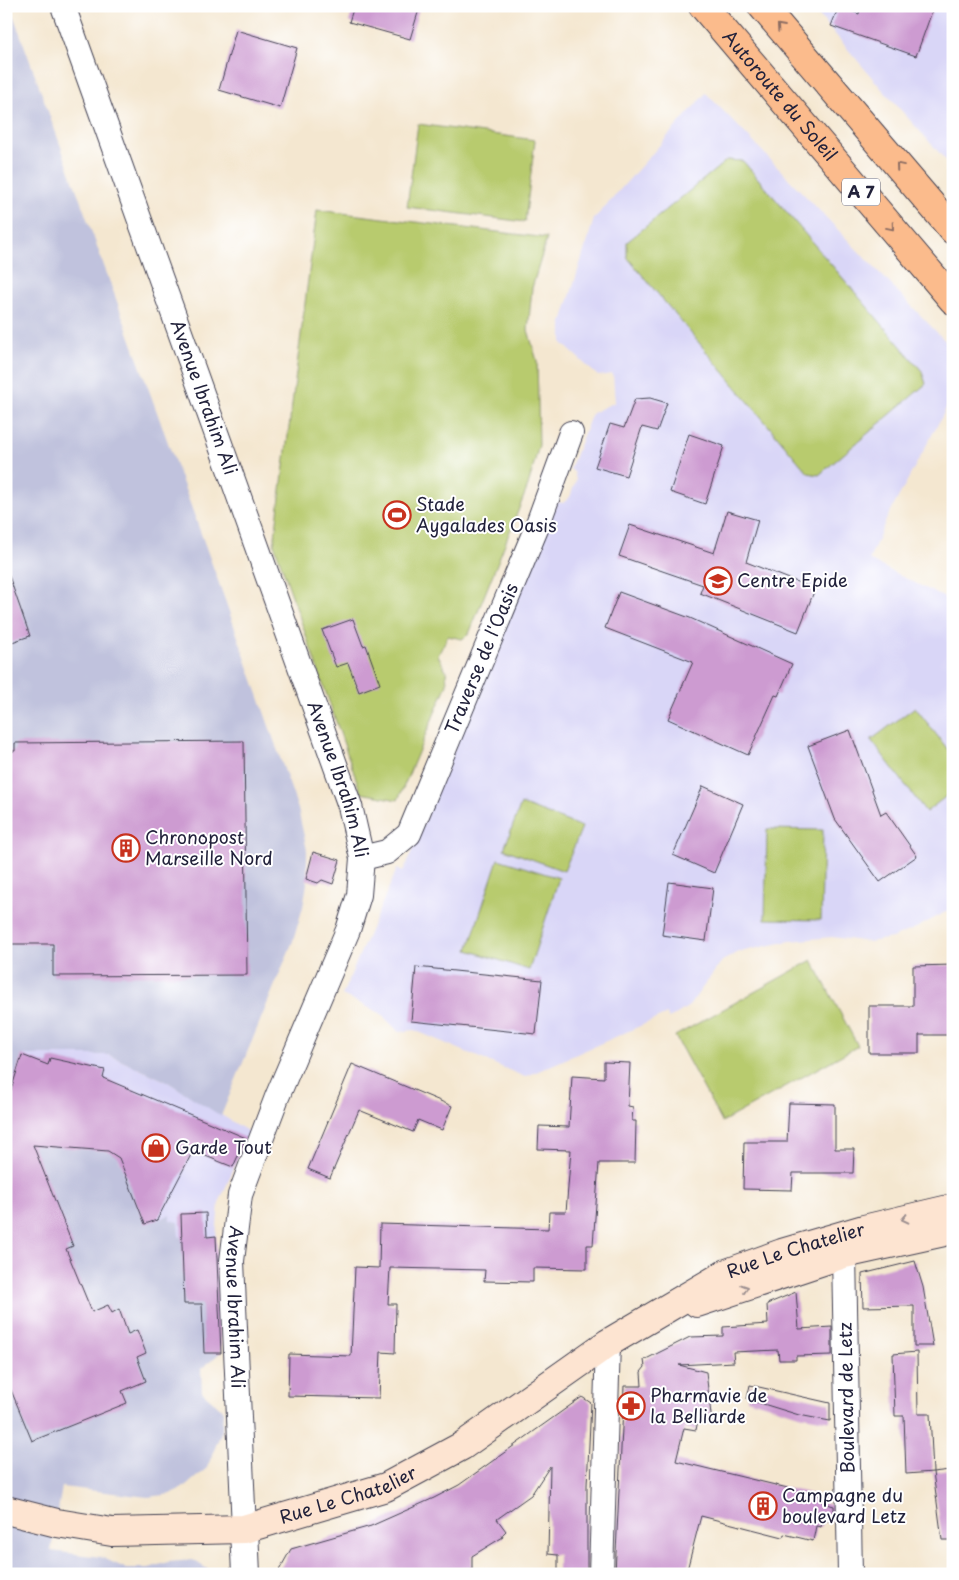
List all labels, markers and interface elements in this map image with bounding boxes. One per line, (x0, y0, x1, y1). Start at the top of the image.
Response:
street label: Autoroute du Soleil (717, 23, 844, 166)
one-way arrow (777, 24, 786, 33)
one-way arrow (896, 163, 904, 172)
road number: A 7 (842, 178, 880, 206)
one-way arrow (886, 222, 895, 231)
street label: Avenue Ibrahim Ali (165, 316, 245, 478)
place label: Stade Aygalades Oasis (416, 490, 557, 538)
sports icon: Stade Aygalades Oasis (382, 500, 412, 530)
school or university icon: Centre Epide (703, 566, 733, 596)
place label: Centre Epide (737, 566, 848, 593)
street label: Traverse de l'Oasis (437, 578, 524, 738)
street label: Avenue Ibrahim Ali (301, 697, 376, 860)
place label: Chronopost Marseille Nord (145, 823, 273, 871)
building icon: Chronopost Marseille Nord (111, 833, 141, 863)
shop icon: Garde Tout (141, 1133, 171, 1163)
place label: Garde Tout (175, 1133, 271, 1160)
one-way arrow (901, 1213, 910, 1224)
street label: Rue Le Chatelier (723, 1214, 868, 1284)
street label: Avenue Ibrahim Ali (220, 1224, 253, 1389)
one-way arrow (740, 1284, 748, 1294)
street label: Boulevard de Letz (831, 1322, 860, 1474)
place label: Pharmavie de la Belliarde (650, 1381, 767, 1429)
pharmacy icon: Pharmavie de la Belliarde (616, 1391, 646, 1421)
street label: Rue Le Chatelier (276, 1458, 422, 1530)
place label: Campagne du boulevard Letz (782, 1481, 906, 1529)
building icon: Campagne du boulevard Letz (748, 1491, 778, 1521)

